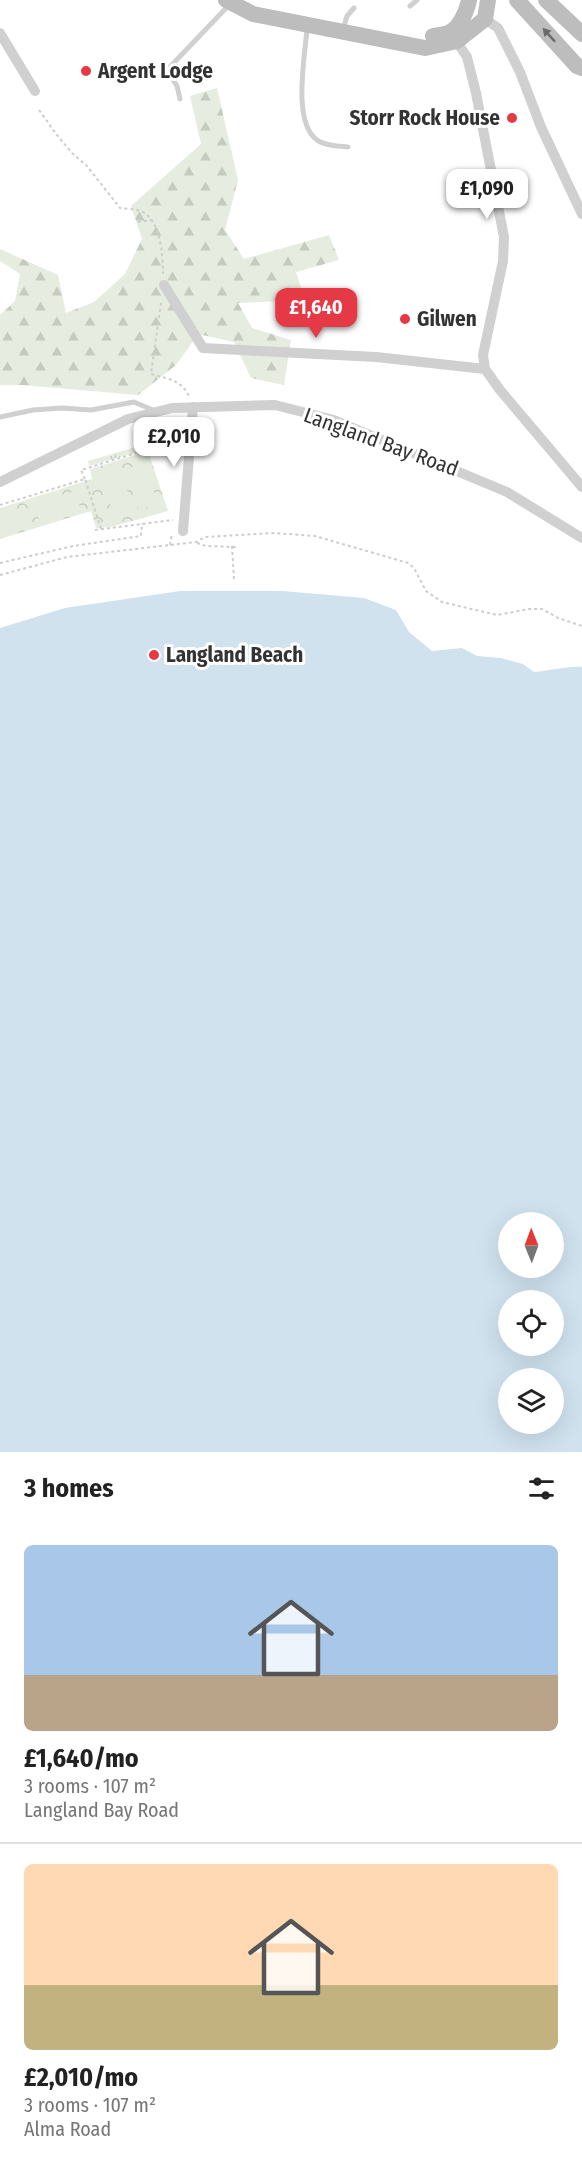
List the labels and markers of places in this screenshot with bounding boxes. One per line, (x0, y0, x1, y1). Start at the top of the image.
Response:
place label: Argent Lodge (97, 58, 213, 84)
marker: Argent Lodge (79, 64, 93, 78)
place label: Storr Rock House (350, 105, 500, 131)
marker: Storr Rock House (505, 111, 519, 125)
pin: £1,090 (438, 169, 536, 220)
pin: £1,640 (267, 288, 365, 339)
place label: Gilwen (417, 306, 477, 332)
marker: Gilwen (398, 312, 412, 326)
pin: £2,010 (125, 417, 223, 468)
place label: Langland Beach (166, 642, 303, 668)
marker: Langland Beach (147, 648, 161, 662)

